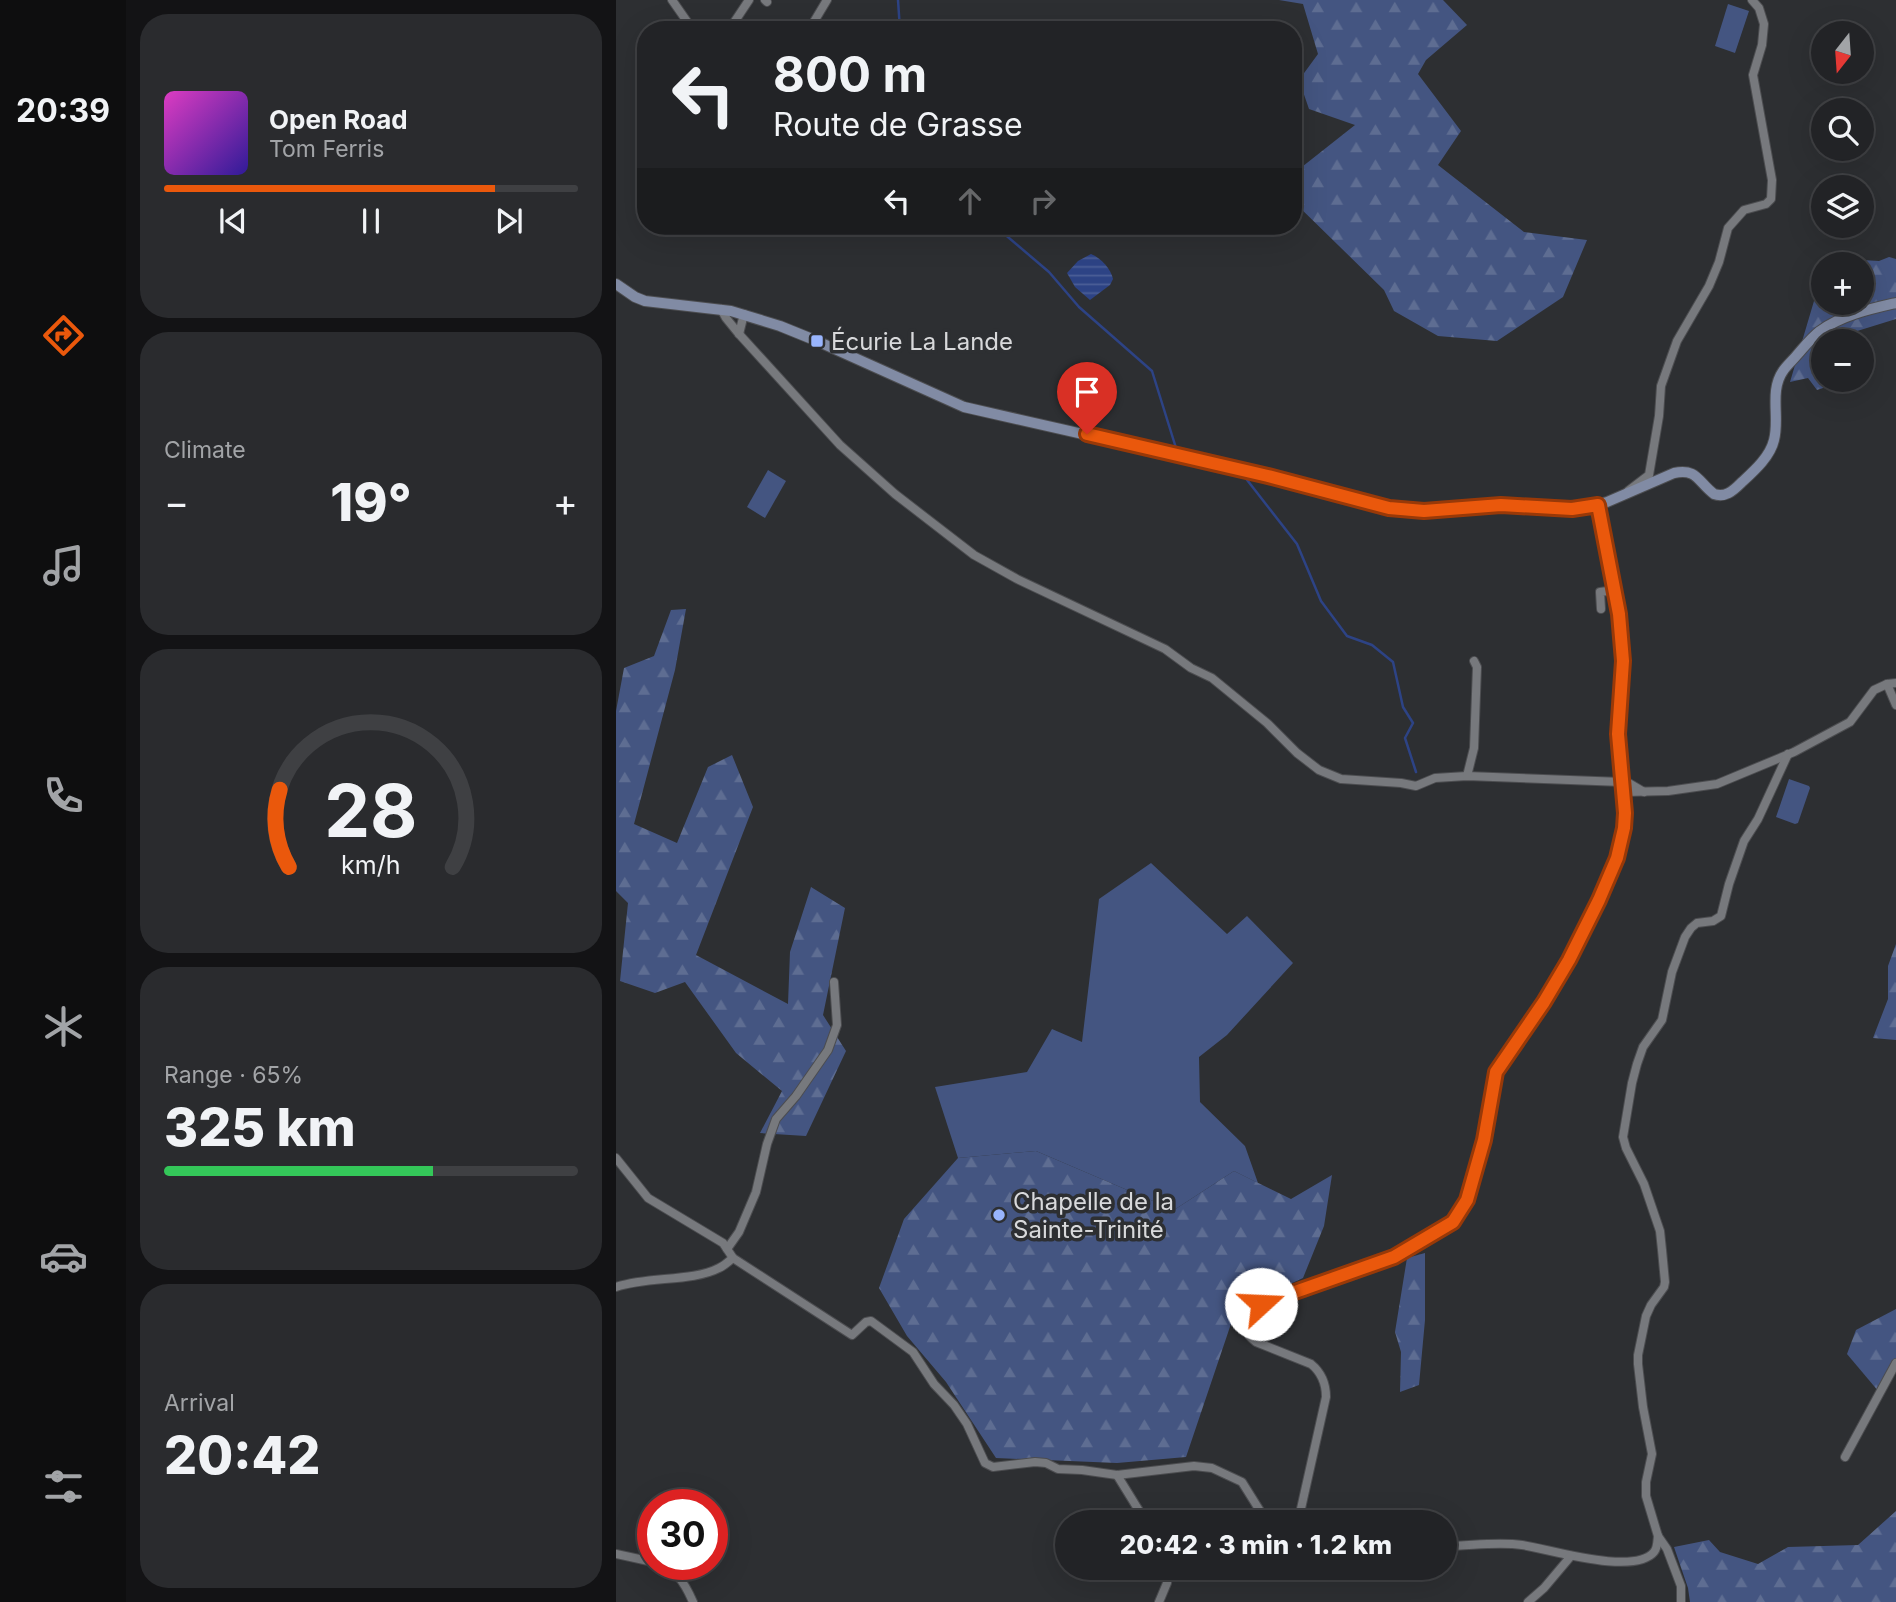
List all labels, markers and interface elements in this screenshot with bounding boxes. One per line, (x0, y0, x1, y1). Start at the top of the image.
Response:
north arrow (1811, 21, 1874, 84)
map controls (1811, 21, 1874, 392)
text: 800 m (773, 45, 927, 104)
icon: left (658, 49, 749, 140)
text: 20:39 (16, 91, 110, 130)
button: search (1811, 98, 1874, 161)
text: Open Road (269, 104, 408, 135)
text: Route de Grasse (773, 105, 1023, 144)
text: Tom Ferris (269, 135, 384, 163)
button: layers (1811, 175, 1874, 238)
icon: left (878, 182, 916, 220)
icon: ahead (951, 182, 989, 220)
icon: right (1024, 182, 1062, 220)
icon: previous (214, 202, 252, 240)
icon: pause (352, 202, 390, 240)
icon: next (490, 202, 528, 240)
button: + (1811, 252, 1874, 315)
icon: directions (39, 311, 88, 360)
place label: Écurie La Lande (831, 326, 1013, 356)
button: − (1811, 329, 1874, 392)
marker: Écurie La Lande (809, 333, 825, 349)
pin (1057, 362, 1117, 434)
icon: arrive (1068, 373, 1106, 411)
text: Climate (164, 436, 246, 464)
text: 19° (330, 471, 412, 534)
text: − (164, 479, 189, 525)
text: + (553, 479, 578, 525)
icon: music (39, 541, 88, 590)
text: 28 (324, 766, 418, 855)
icon: phone (39, 771, 88, 820)
text: km/h (341, 850, 401, 880)
icon: climate (39, 1002, 88, 1051)
text: Range · 65% (164, 1061, 303, 1089)
text: 325 km (164, 1096, 356, 1159)
place label: Chapelle de la Sainte-Trinité (1013, 1187, 1174, 1244)
marker: Chapelle de la Sainte-Trinité (991, 1207, 1007, 1223)
icon: car (39, 1232, 88, 1281)
position arrow (1224, 1267, 1298, 1341)
text: Arrival (164, 1389, 235, 1417)
text: 20:42 (164, 1424, 320, 1487)
icon: filters (39, 1462, 88, 1511)
speed limit sign: 30 (637, 1489, 728, 1580)
text: 20:42 · 3 min · 1.2 km (1120, 1529, 1392, 1560)

